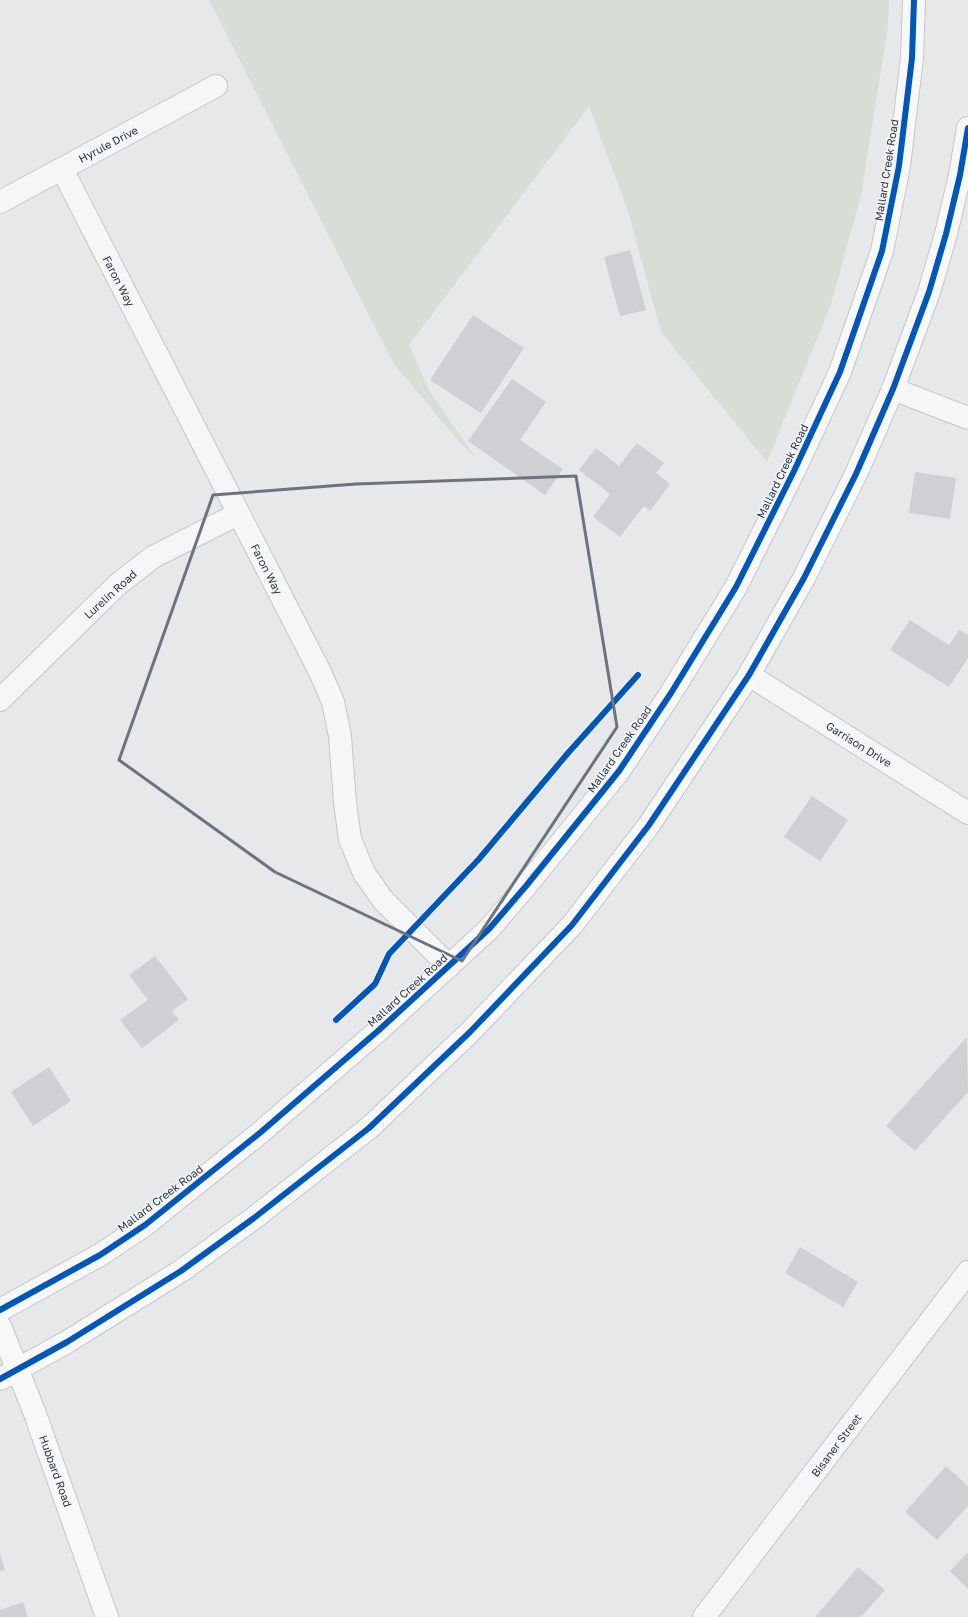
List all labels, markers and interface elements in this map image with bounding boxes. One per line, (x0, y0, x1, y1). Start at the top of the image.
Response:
street label: Mallard Creek Road (872, 118, 900, 222)
street label: Hyrule Drive (76, 123, 140, 165)
street label: Faron Way (101, 253, 137, 309)
street label: Mallard Creek Road (754, 422, 810, 520)
street label: Faron Way (249, 541, 285, 597)
street label: Lurelin Road (81, 567, 139, 621)
street label: Mallard Creek Road (584, 703, 654, 795)
street label: Garrison Drive (824, 719, 894, 769)
street label: Mallard Creek Road (364, 951, 450, 1029)
street label: Mallard Creek Road (115, 1162, 205, 1234)
street label: Bisaner Street (808, 1411, 864, 1479)
street label: Hubbard Road (37, 1433, 75, 1509)

